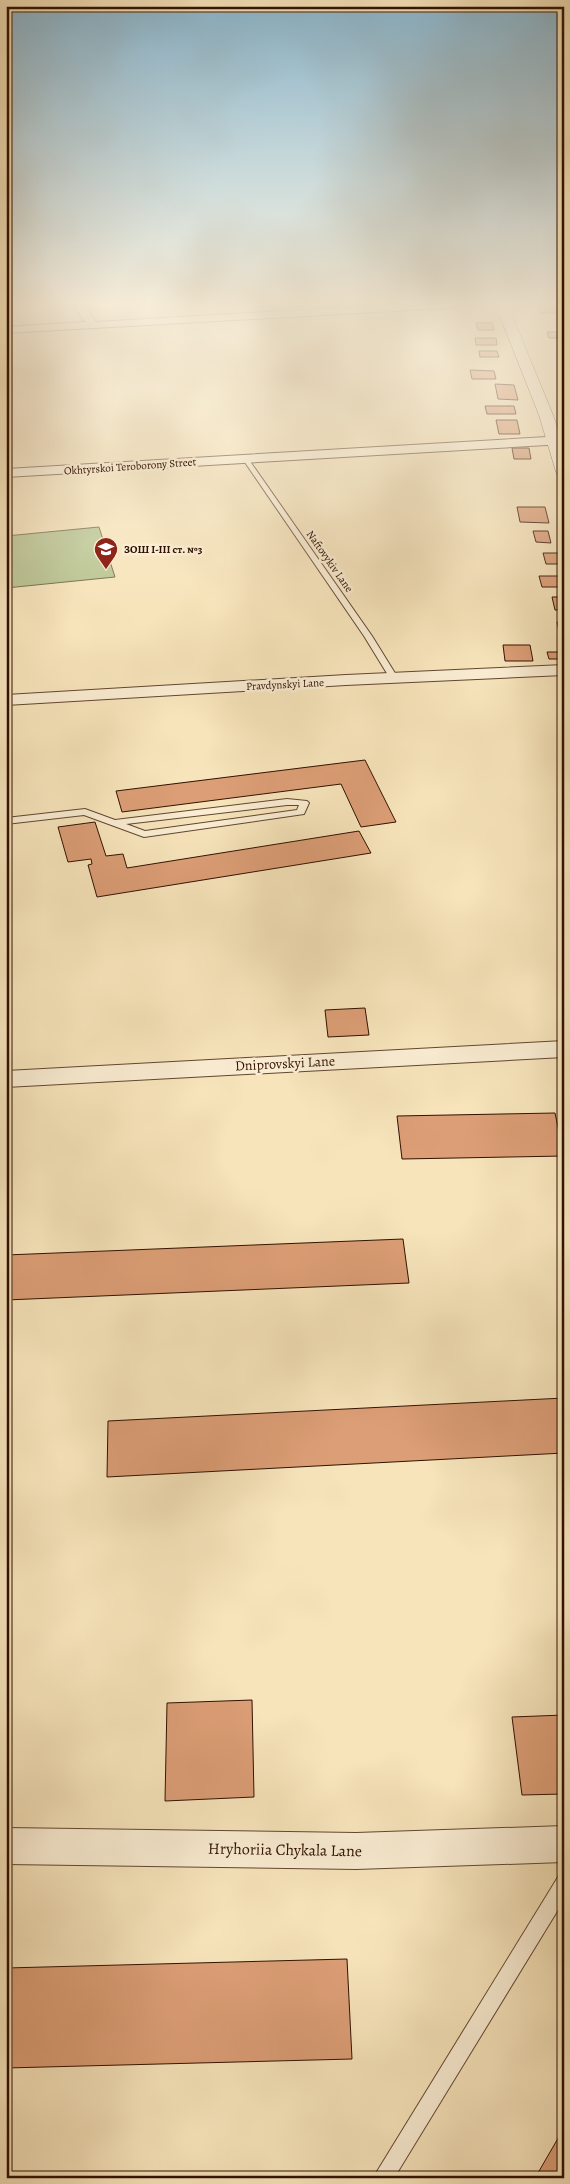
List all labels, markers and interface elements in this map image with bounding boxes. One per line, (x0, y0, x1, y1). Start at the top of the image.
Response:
street label: Okhtyrskoi Teroborony Street (63, 454, 197, 479)
street label: Naftovykiv Lane (303, 527, 357, 595)
school or university icon: ЗОШ І-ІІІ ст. №3 (93, 536, 119, 570)
place label: ЗОШ І-ІІІ ст. №3 (124, 542, 203, 557)
street label: Pravdynskyi Lane (246, 675, 325, 694)
street label: Dniprovskyi Lane (235, 1051, 336, 1076)
street label: Hryhoriia Chykala Lane (208, 1838, 362, 1862)

